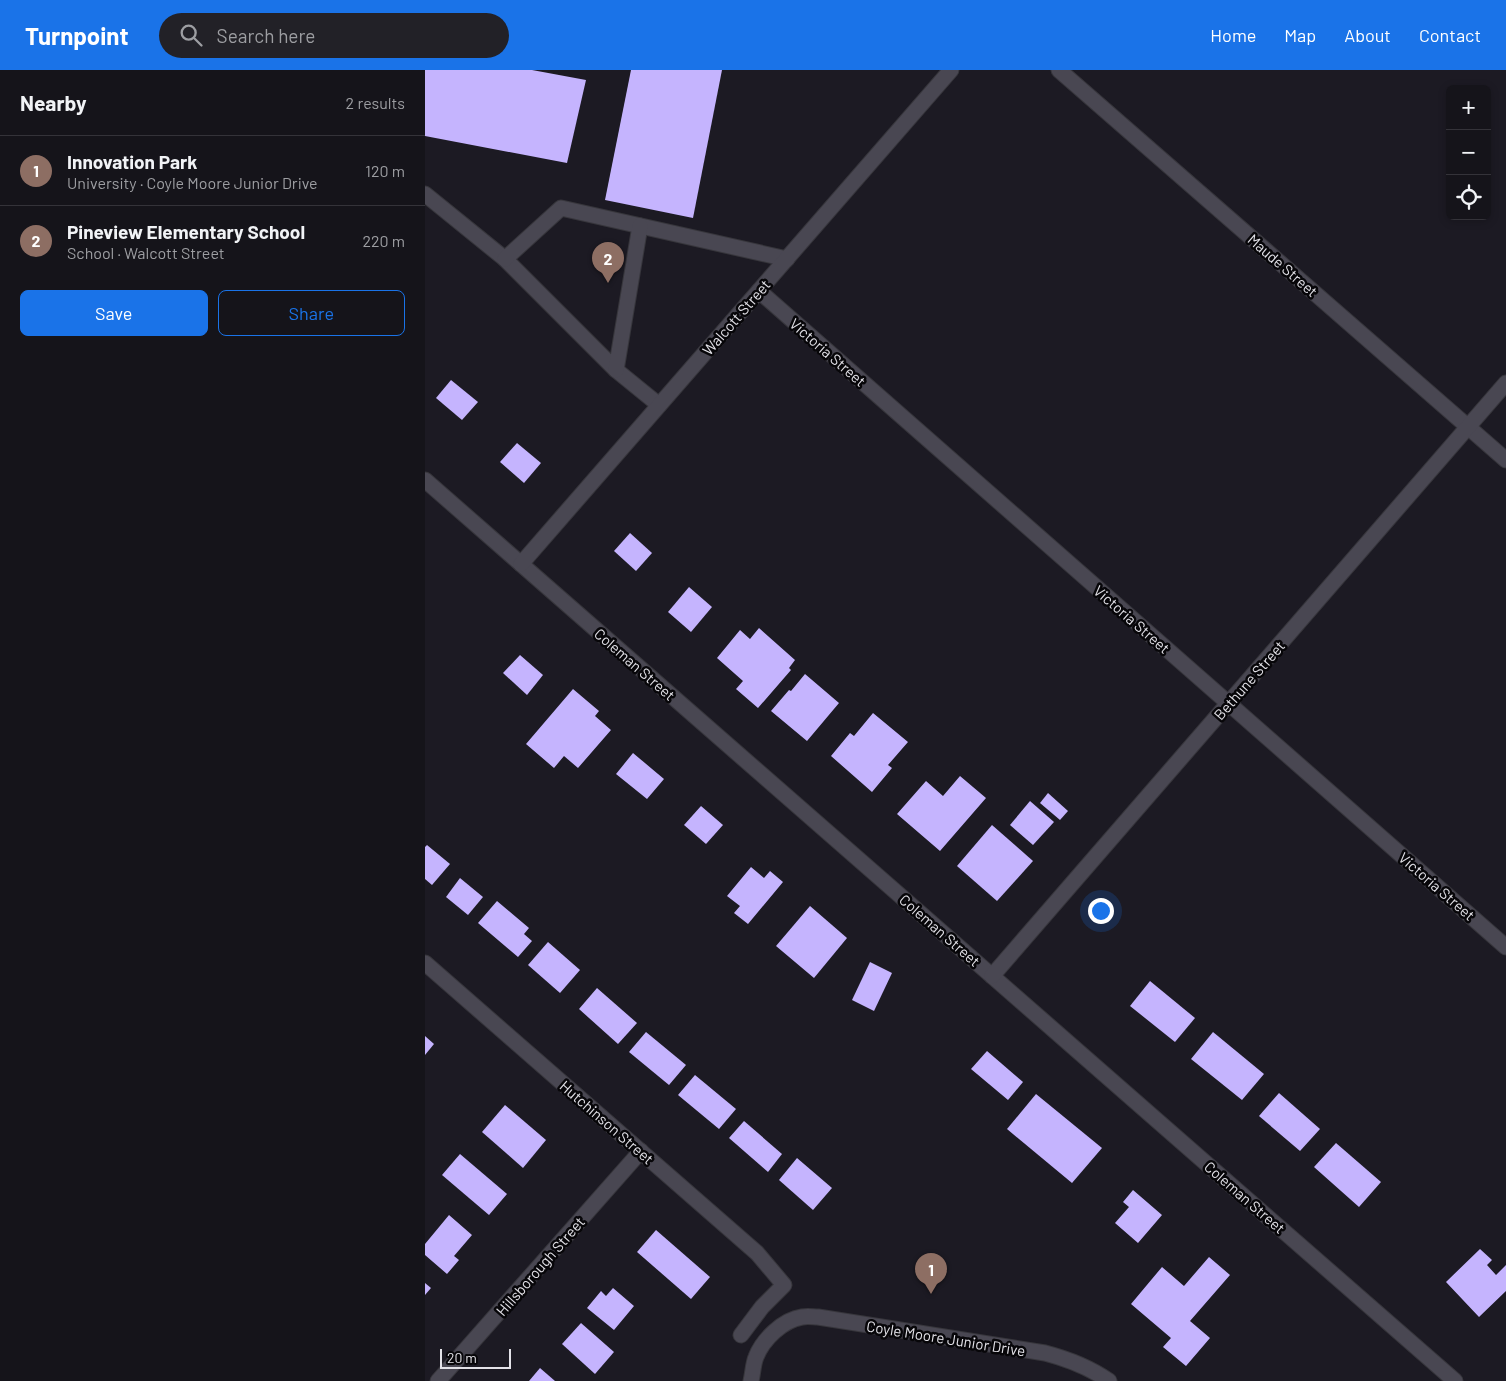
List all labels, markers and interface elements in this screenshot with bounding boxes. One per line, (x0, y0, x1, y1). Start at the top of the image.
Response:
search box (159, 13, 509, 58)
text: Turnpoint (25, 21, 129, 50)
icon: search (177, 21, 205, 49)
text: Search here (217, 24, 315, 47)
text: Home (1210, 24, 1256, 46)
text: Map (1284, 24, 1316, 46)
text: About (1344, 24, 1391, 46)
text: Contact (1419, 24, 1481, 46)
map controls (1446, 85, 1491, 220)
button: + (1446, 85, 1491, 130)
text: Nearby (20, 90, 86, 115)
text: 2 results (346, 93, 405, 112)
button: − (1446, 130, 1491, 175)
text: Innovation Park (67, 150, 197, 173)
text: 1 (33, 161, 39, 180)
text: 120 m (365, 161, 405, 180)
text: University · Coyle Moore Junior Drive (67, 173, 318, 192)
button: locate (1446, 175, 1491, 220)
text: Pineview Elementary School (67, 220, 305, 243)
street label: Maude Street (1244, 230, 1322, 300)
text: 2 (32, 231, 40, 250)
text: 220 m (362, 231, 405, 250)
pin: 2 (592, 242, 624, 283)
text: School · Walcott Street (67, 243, 225, 262)
street label: Walcott Street (698, 276, 774, 358)
button: Save (20, 290, 208, 336)
button: Share (218, 290, 405, 336)
street label: Victoria Street (786, 314, 870, 390)
street label: Victoria Street (1090, 581, 1174, 657)
street label: Coleman Street (591, 624, 679, 704)
street label: Bethune Street (1210, 637, 1288, 723)
street label: Victoria Street (1395, 848, 1479, 924)
street label: Coleman Street (896, 890, 984, 970)
your location (1088, 898, 1114, 924)
street label: Hutchinson Street (556, 1076, 658, 1168)
street label: Coleman Street (1201, 1157, 1289, 1237)
street label: Hillsborough Street (492, 1213, 588, 1319)
pin: 1 (915, 1253, 947, 1294)
street label: Coyle Moore Junior Drive (865, 1317, 1027, 1359)
scale bar (440, 1346, 511, 1369)
text: 20 m (447, 1349, 477, 1366)

